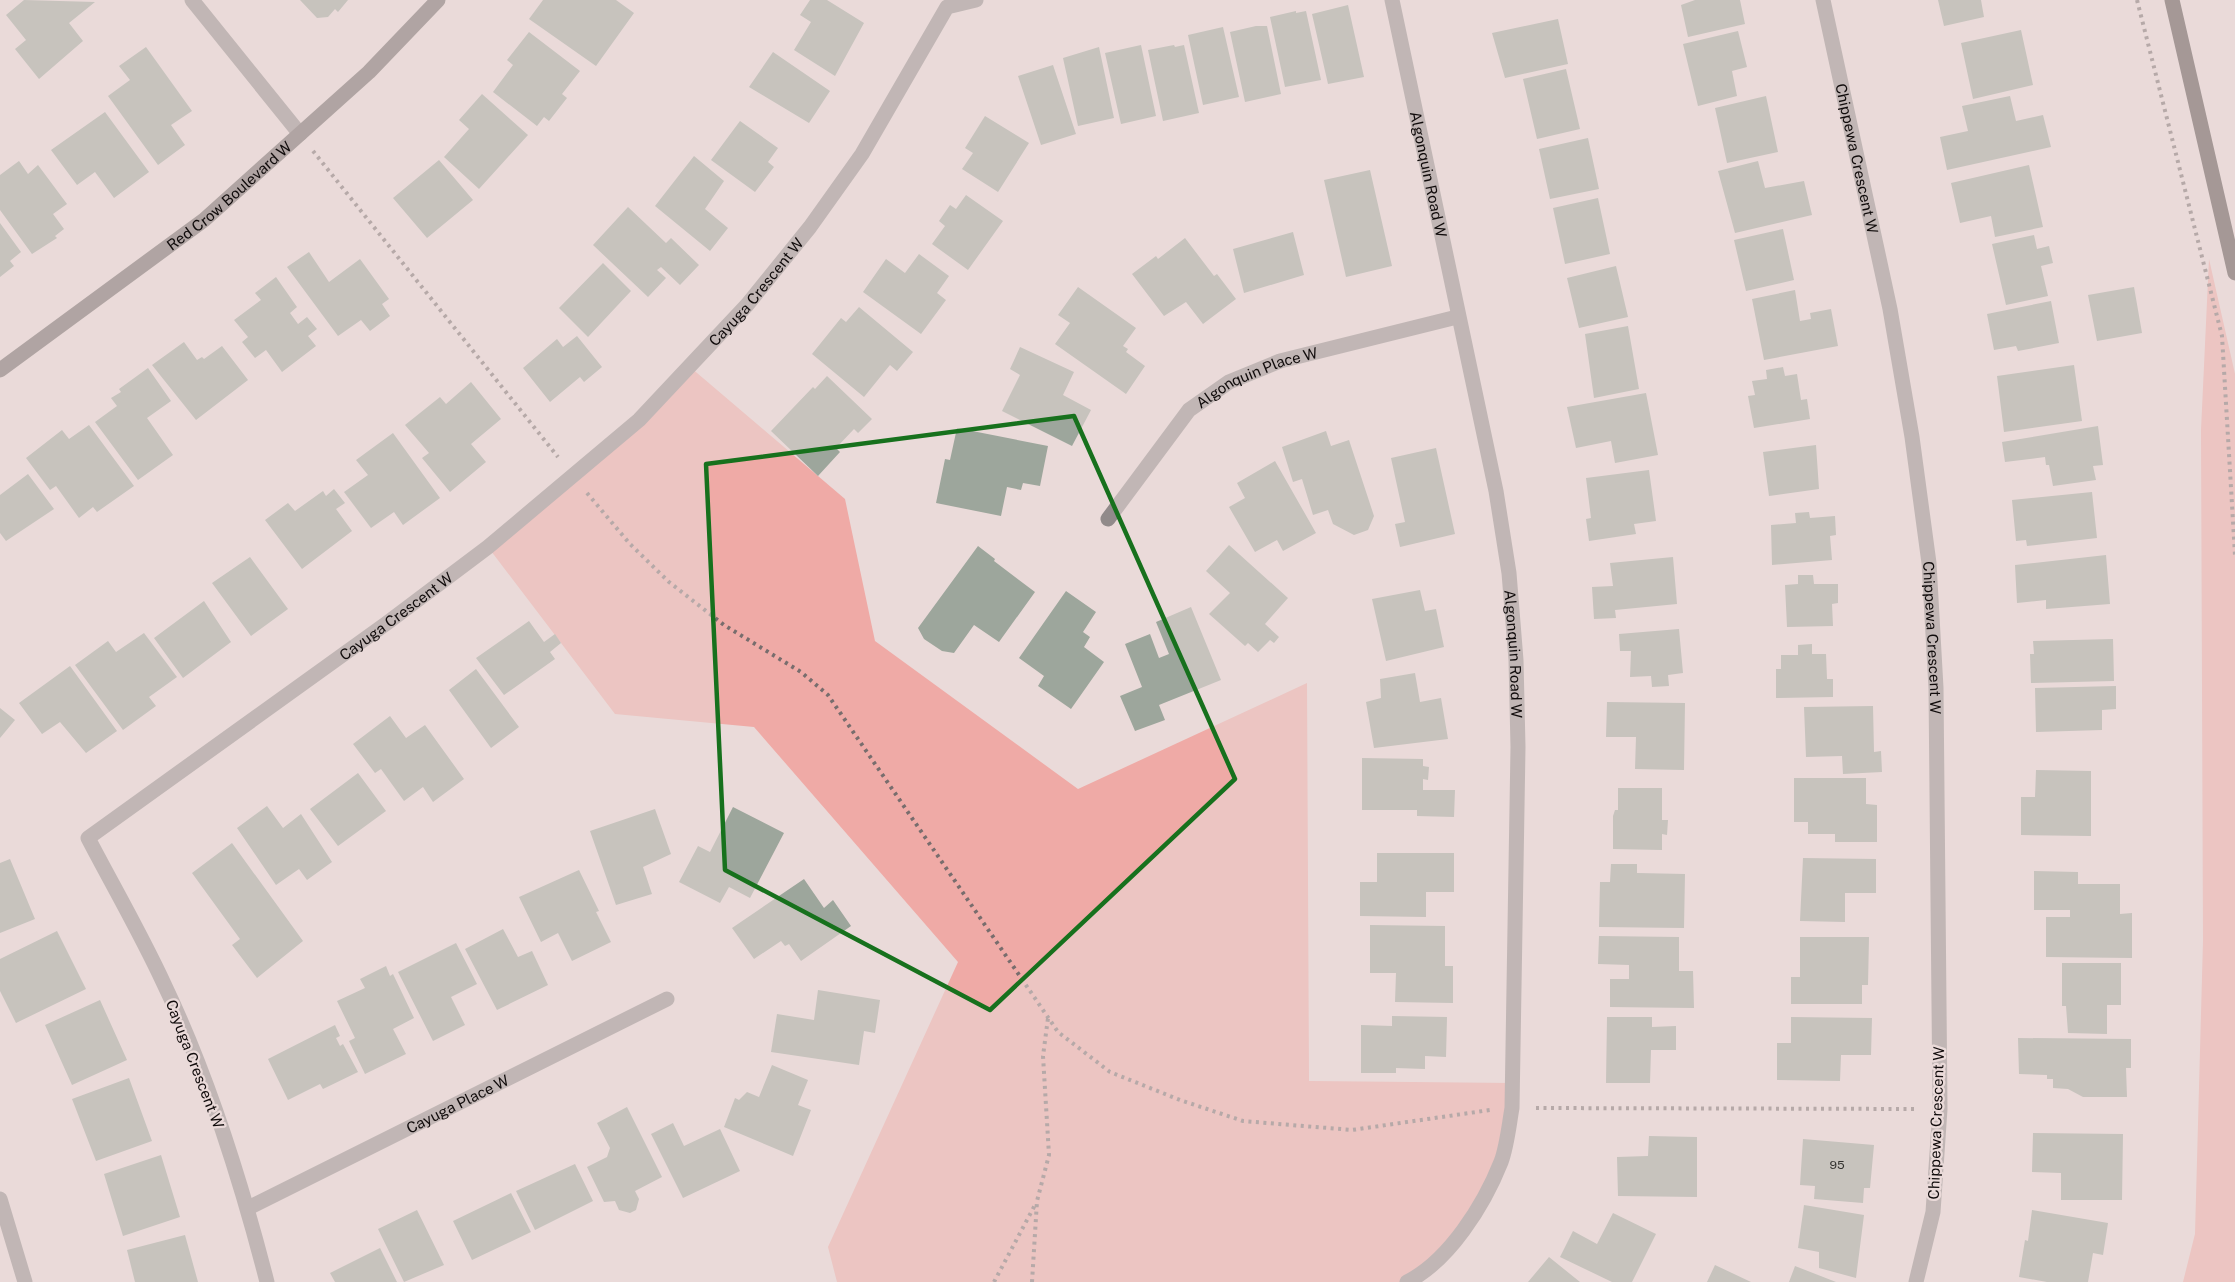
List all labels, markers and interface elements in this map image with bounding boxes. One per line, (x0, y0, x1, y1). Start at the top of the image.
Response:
street label: Chippewa Crescent W (1833, 82, 1882, 235)
street label: Algonquin Road W (1407, 109, 1451, 239)
street label: Red Crow Boulevard W (163, 137, 295, 253)
street label: Cayuga Crescent W (705, 234, 806, 349)
street label: Algonquin Place W (1192, 344, 1319, 411)
street label: Chippewa Crescent W (1920, 561, 1945, 714)
street label: Cayuga Crescent W (336, 568, 456, 663)
street label: Algonquin Road W (1502, 589, 1526, 718)
street label: Cayuga Crescent W (163, 997, 227, 1131)
street label: Chippewa Crescent W (1925, 1046, 1947, 1200)
street label: Cayuga Place W (403, 1071, 512, 1136)
house number: 95 (1829, 1158, 1845, 1172)

